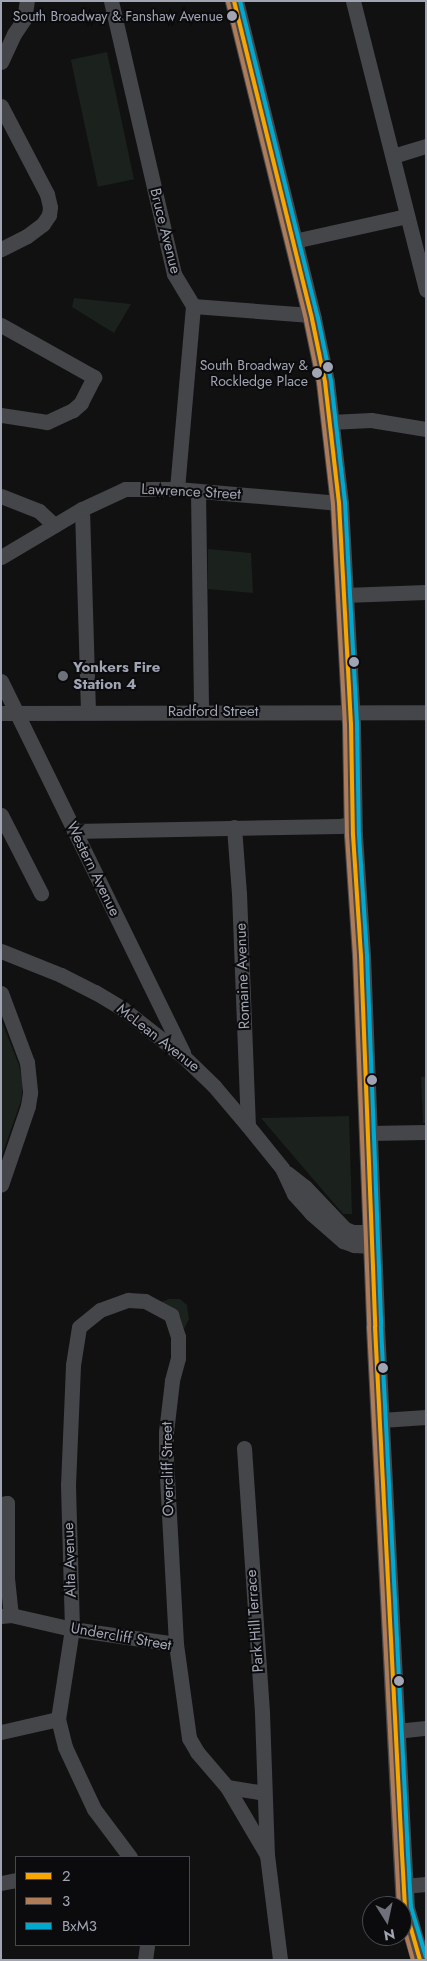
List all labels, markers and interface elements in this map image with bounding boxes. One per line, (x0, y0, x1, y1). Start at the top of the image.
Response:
place label: South Broadway & Fanshaw Avenue (13, 8, 223, 24)
marker: South Broadway & Fanshaw Avenue (227, 11, 237, 21)
street label: Bruce Avenue (146, 186, 184, 276)
place label: South Broadway & Rockledge Place (200, 357, 308, 390)
unlabelled marker (323, 362, 333, 372)
marker: South Broadway & Rockledge Place (312, 368, 322, 378)
street label: Lawrence Street (141, 480, 241, 504)
unlabelled marker (349, 657, 359, 667)
place label: Yonkers Fire Station 4 (73, 658, 160, 693)
marker: Yonkers Fire Station 4 (57, 670, 69, 682)
street label: Radford Street (168, 703, 258, 721)
street label: Western Avenue (62, 819, 124, 919)
street label: Romaine Avenue (232, 923, 254, 1029)
street label: McLean Avenue (113, 1000, 203, 1076)
unlabelled marker (367, 1075, 377, 1085)
unlabelled marker (378, 1363, 388, 1373)
street label: Overcliff Street (158, 1422, 178, 1516)
street label: Alta Avenue (60, 1522, 80, 1598)
street label: Park Hill Terrace (242, 1569, 268, 1673)
street label: Undercliff Street (69, 1619, 173, 1655)
unlabelled marker (394, 1676, 404, 1686)
legend (15, 1856, 190, 1946)
text: 2 (62, 1865, 71, 1887)
text: 3 (62, 1890, 70, 1912)
north arrow (362, 1896, 412, 1946)
text: BxM3 (62, 1915, 97, 1937)
text: N (382, 1924, 397, 1946)

